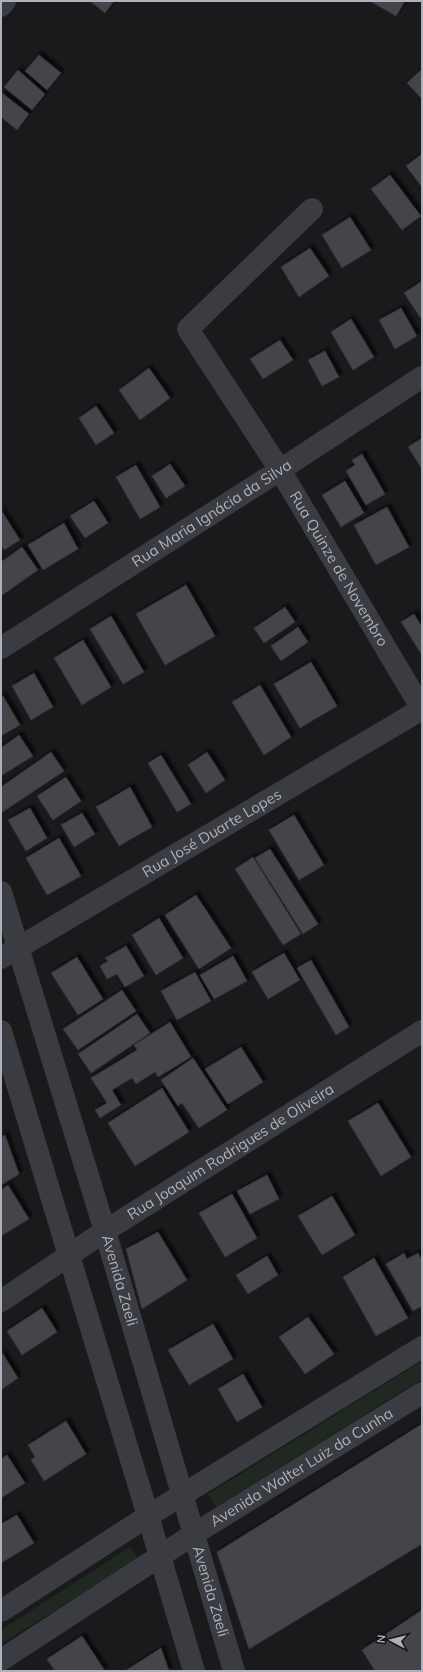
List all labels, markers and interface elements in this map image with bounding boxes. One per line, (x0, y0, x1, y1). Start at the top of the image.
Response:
street label: Rua Maria Ignácia da Silva (128, 455, 295, 571)
street label: Rua Quinze de Novembro (286, 488, 393, 650)
street label: Rua José Duarte Lopes (139, 784, 285, 881)
street label: Rua Joaquim Rodrigues de Oliveira (124, 1079, 337, 1224)
street label: Avenida Zaeli (98, 1232, 142, 1328)
street label: Avenida Walter Luiz da Cunha (206, 1403, 396, 1531)
street label: Avenida Zaeli (189, 1543, 233, 1639)
north arrow (371, 1620, 411, 1660)
text: N (374, 1634, 389, 1644)

